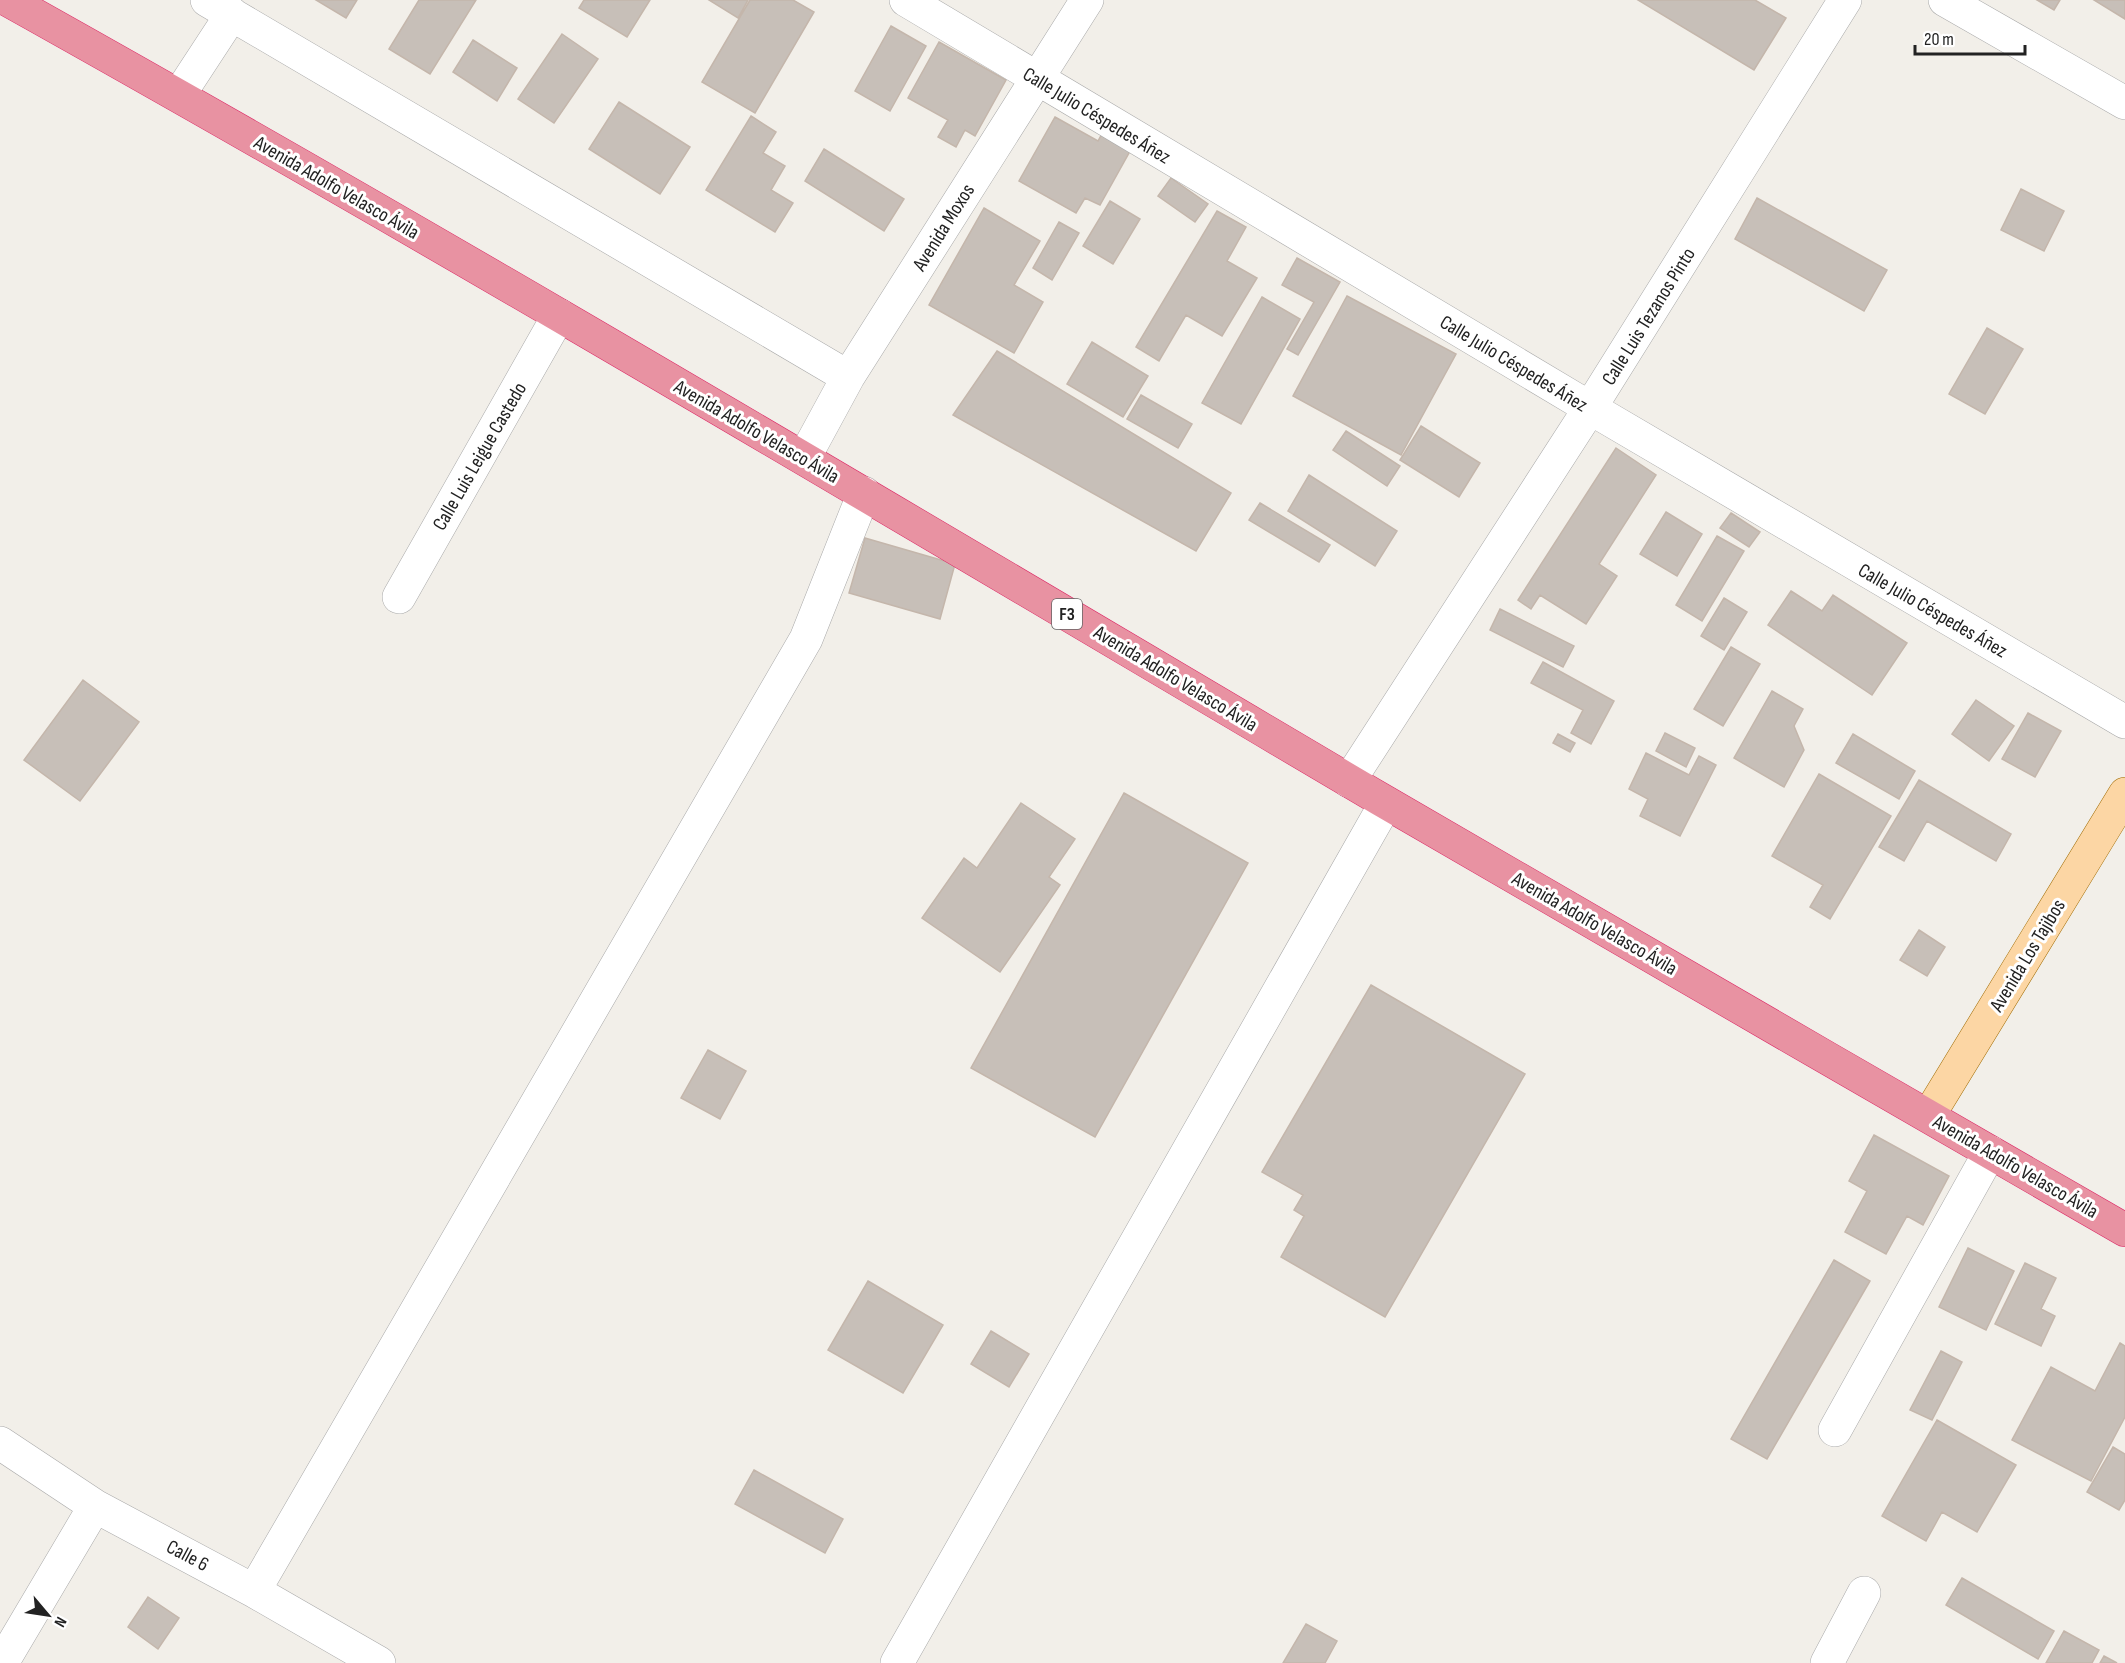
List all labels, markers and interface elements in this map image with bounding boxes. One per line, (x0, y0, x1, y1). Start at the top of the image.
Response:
scale bar (1915, 18, 2024, 56)
text: 20 m (1924, 29, 1954, 50)
street label: Calle Julio Céspedes Áñez (1018, 62, 1175, 169)
street label: Avenida Adolfo Velasco Ávila (249, 130, 423, 245)
street label: Avenida Moxos (907, 180, 980, 276)
street label: Calle Luis Tezanos Pinto (1597, 243, 1701, 390)
street label: Calle Julio Céspedes Áñez (1435, 310, 1592, 417)
street label: Avenida Adolfo Velasco Ávila (669, 374, 843, 489)
street label: Calle Luis Leigue Castedo (428, 378, 532, 535)
street label: Calle Julio Céspedes Áñez (1854, 558, 2011, 663)
road number: F3 (1052, 599, 1082, 629)
street label: Avenida Adolfo Velasco Ávila (1089, 620, 1262, 737)
street label: Avenida Adolfo Velasco Ávila (1507, 866, 1681, 981)
street label: Avenida Los Tajibos (1984, 895, 2071, 1017)
street label: Avenida Adolfo Velasco Ávila (1928, 1109, 2102, 1224)
street label: Calle 6 (162, 1535, 213, 1577)
north arrow (18, 1585, 78, 1645)
text: N (49, 1613, 70, 1630)

